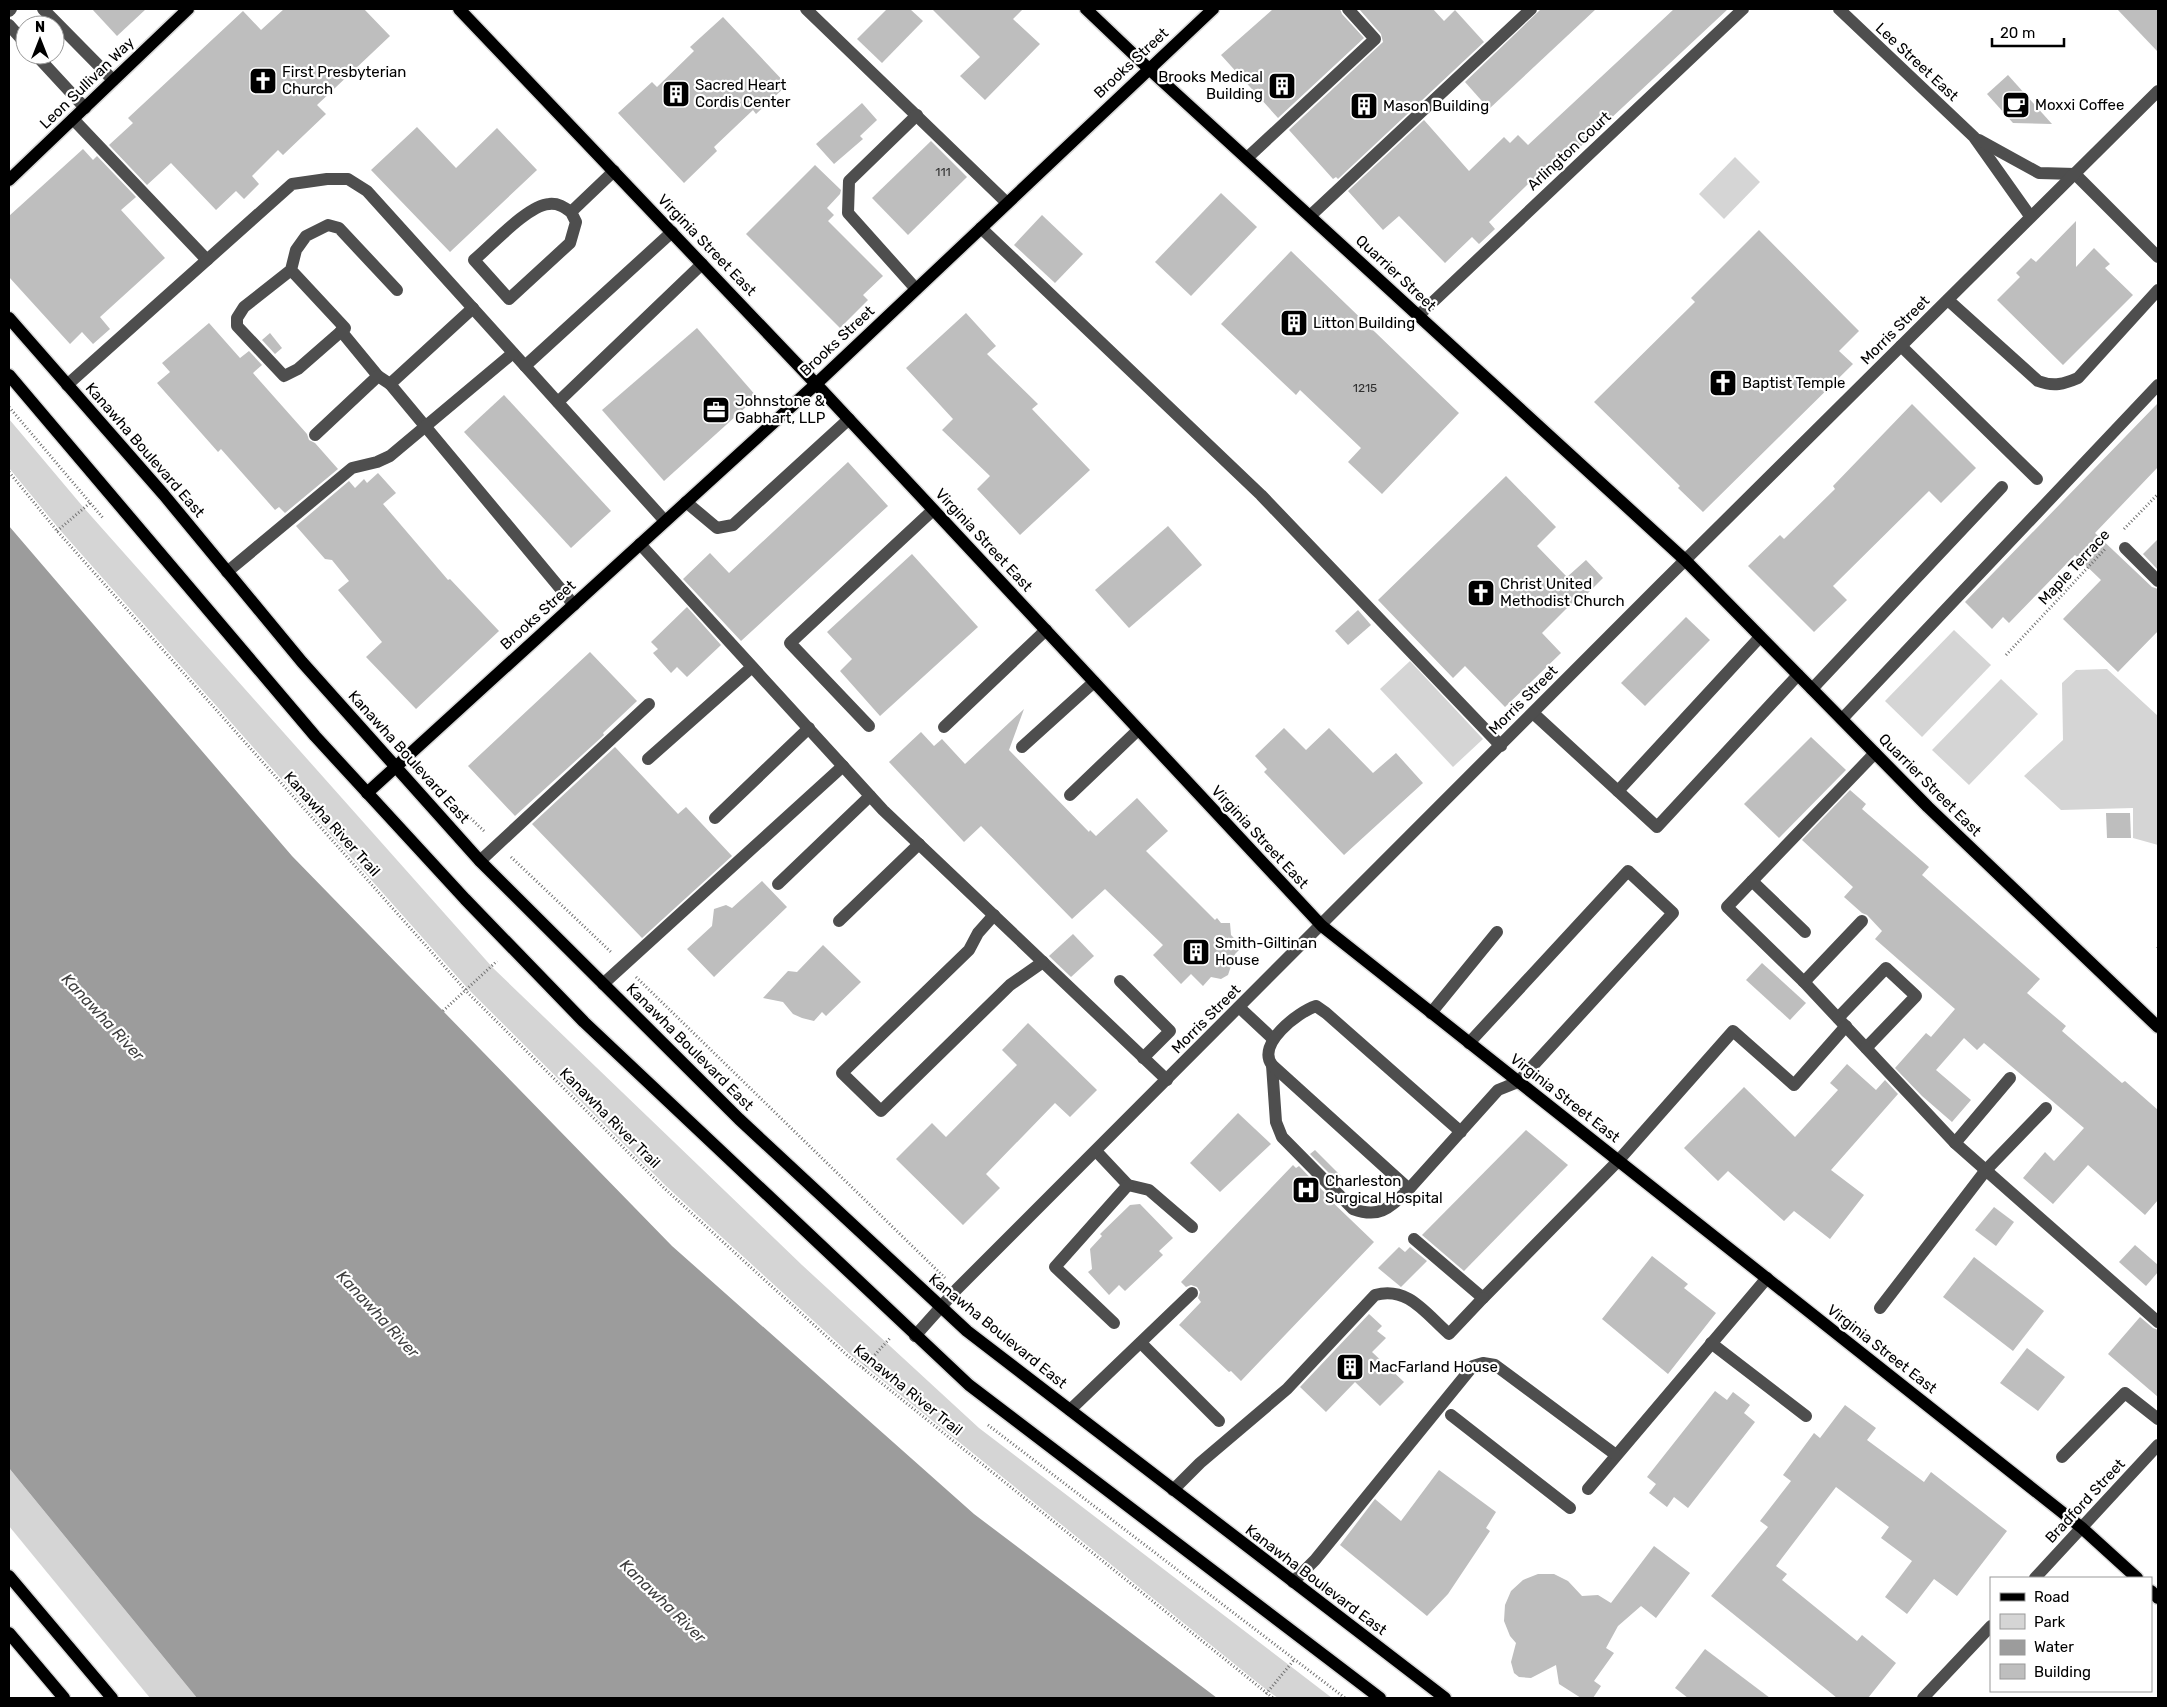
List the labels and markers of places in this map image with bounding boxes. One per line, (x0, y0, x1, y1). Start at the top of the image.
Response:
place label: First Presbyterian Church (282, 63, 406, 98)
church icon: First Presbyterian Church (248, 66, 278, 96)
place label: Brooks Medical Building (1158, 68, 1263, 103)
building icon: Brooks Medical Building (1267, 71, 1297, 101)
place label: Sacred Heart Cordis Center (695, 76, 791, 111)
building icon: Sacred Heart Cordis Center (661, 79, 691, 109)
cafe icon: Moxxi Coffee (2001, 90, 2031, 120)
building icon: Mason Building (1349, 91, 1379, 121)
place label: Moxxi Coffee (2035, 96, 2124, 114)
place label: Mason Building (1383, 97, 1489, 115)
building icon: Litton Building (1279, 308, 1309, 338)
place label: Litton Building (1313, 314, 1415, 332)
church icon: Baptist Temple (1708, 368, 1738, 398)
place label: Baptist Temple (1742, 374, 1845, 392)
place label: Johnstone & Gabhart, LLP (735, 392, 826, 427)
office icon: Johnstone & Gabhart, LLP (701, 395, 731, 425)
place label: Christ United Methodist Church (1500, 575, 1625, 610)
church icon: Christ United Methodist Church (1466, 578, 1496, 608)
place label: Smith-Giltinan House (1215, 934, 1317, 969)
building icon: Smith-Giltinan House (1181, 937, 1211, 967)
place label: Charleston Surgical Hospital (1325, 1172, 1443, 1207)
hospital icon: Charleston Surgical Hospital (1291, 1175, 1321, 1205)
building icon: MacFarland House (1335, 1352, 1365, 1382)
place label: MacFarland House (1369, 1358, 1498, 1376)

